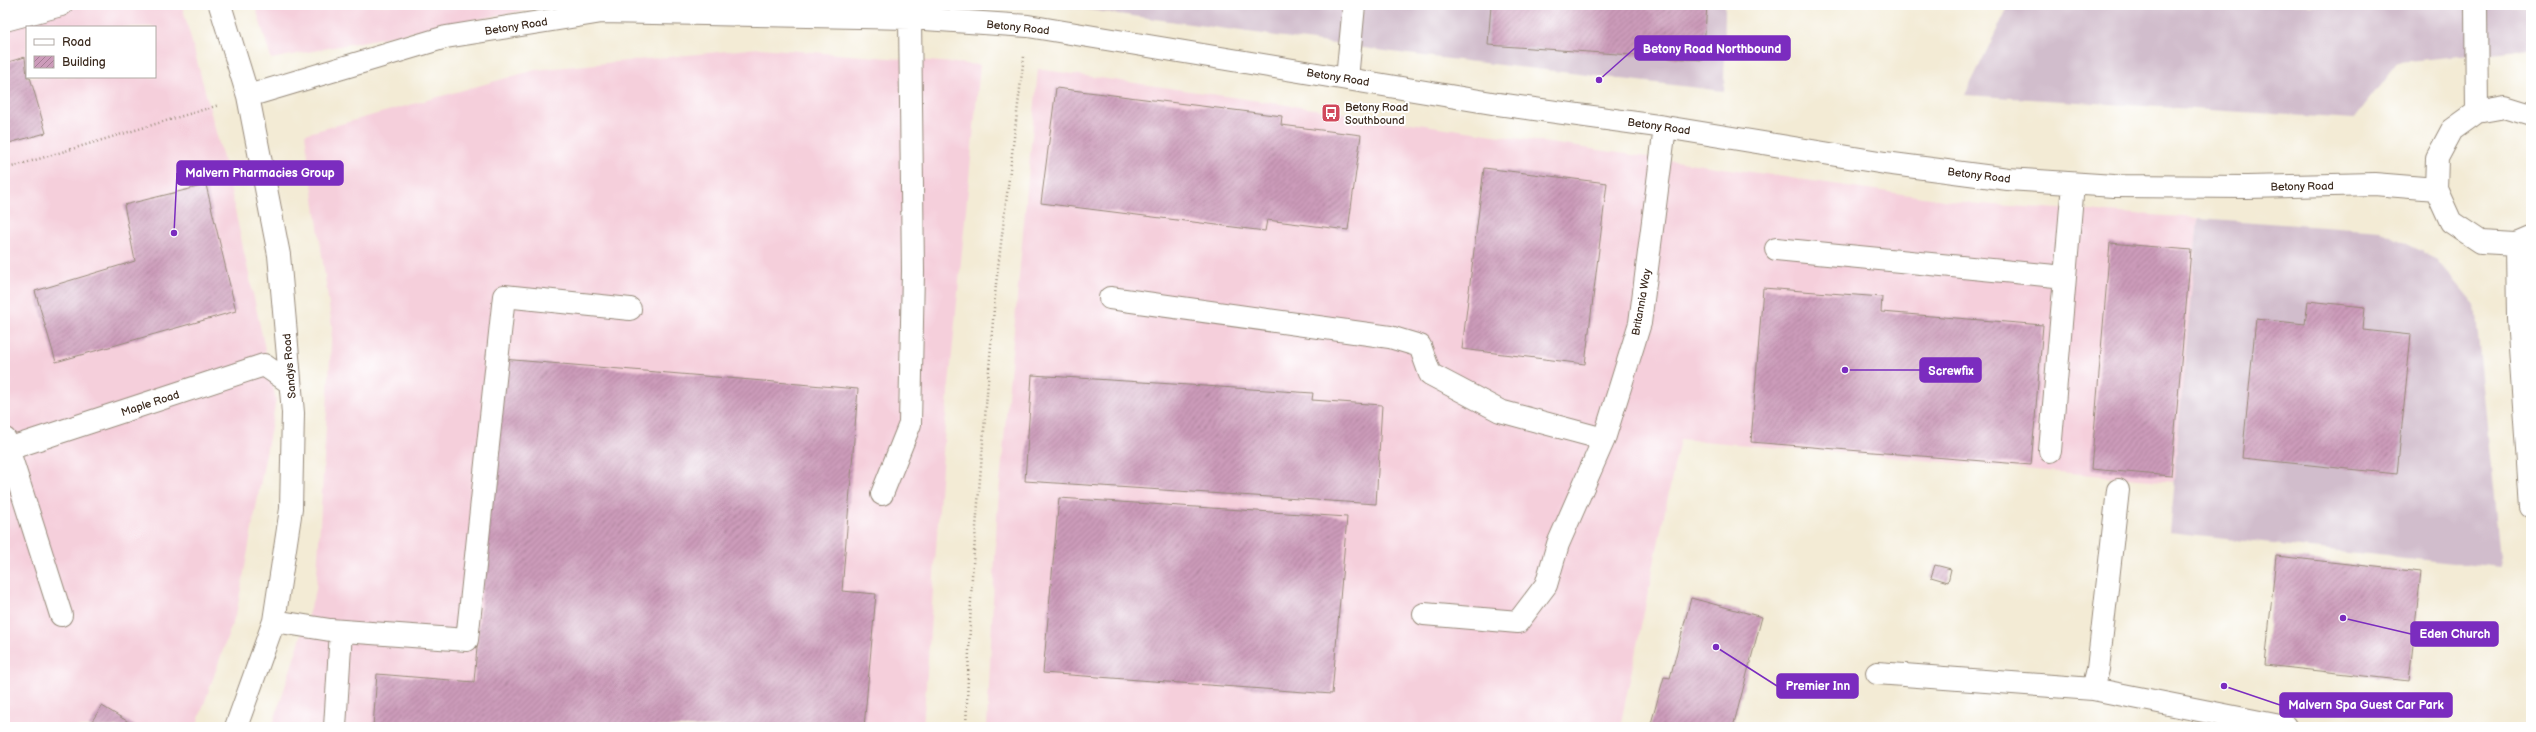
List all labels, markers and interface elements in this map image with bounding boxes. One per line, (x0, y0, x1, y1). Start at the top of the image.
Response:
street label: Betony Road (484, 15, 548, 38)
street label: Betony Road (986, 18, 1050, 37)
legend (26, 26, 156, 78)
text: Road (62, 35, 91, 50)
callout: Betony Road Northbound (1635, 36, 1790, 60)
text: Betony Road Northbound (1643, 42, 1781, 57)
text: Building (62, 55, 106, 70)
street label: Betony Road (1306, 66, 1370, 89)
place label: Betony Road Southbound (1345, 101, 1408, 127)
bus stop icon: Betony Road Southbound (1320, 102, 1342, 124)
street label: Betony Road (1627, 116, 1691, 137)
callout: Malvern Pharmacies Group (177, 161, 343, 185)
street label: Betony Road (1947, 165, 2011, 186)
text: Malvern Pharmacies Group (185, 166, 335, 181)
street label: Betony Road (2270, 179, 2334, 194)
street label: Britannia Way (1629, 268, 1654, 337)
street label: Sandys Road (280, 333, 299, 399)
callout: Screwfix (1920, 358, 1981, 382)
text: Screwfix (1928, 364, 1974, 379)
street label: Maple Road (119, 388, 181, 419)
callout: Eden Church (2411, 622, 2498, 646)
text: Eden Church (2420, 627, 2490, 642)
callout: Premier Inn (1777, 674, 1858, 698)
text: Premier Inn (1786, 679, 1851, 694)
callout: Malvern Spa Guest Car Park (2280, 693, 2452, 717)
text: Malvern Spa Guest Car Park (2288, 698, 2445, 713)

